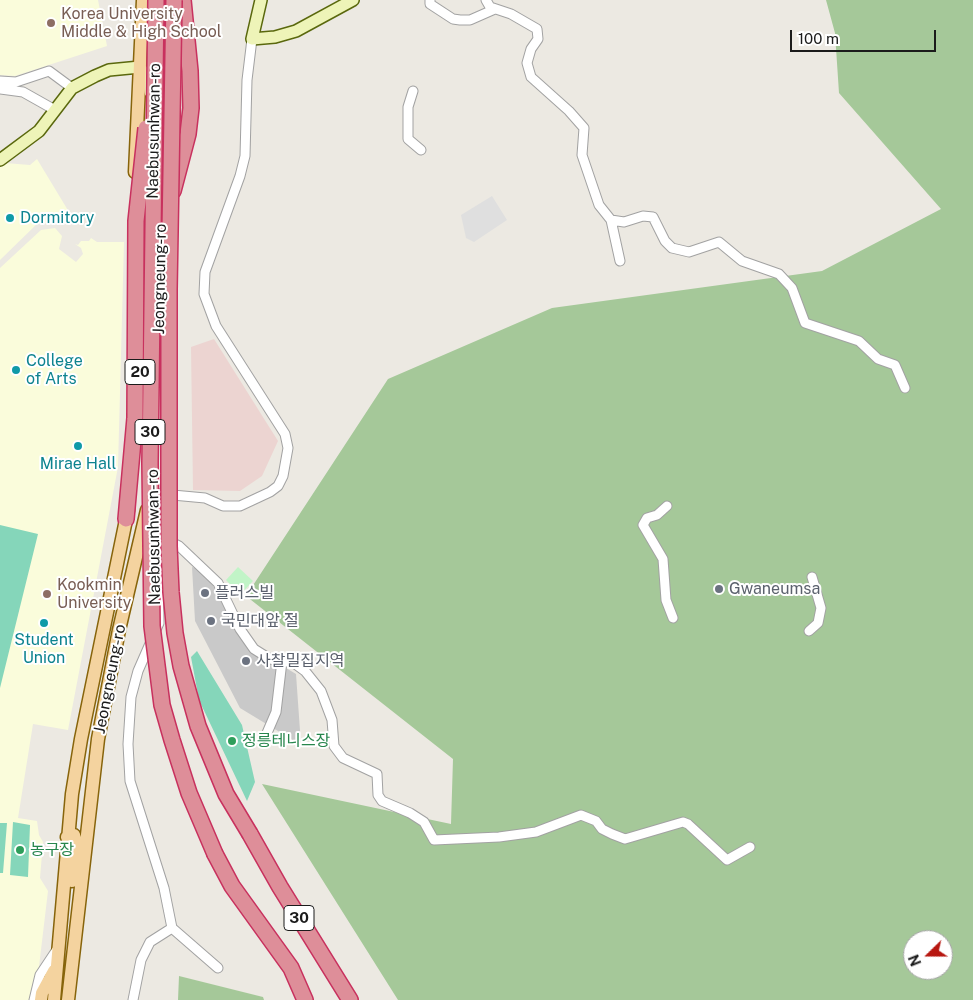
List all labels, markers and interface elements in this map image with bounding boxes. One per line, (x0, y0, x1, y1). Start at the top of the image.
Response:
place label: Korea University Middle & High School (61, 4, 222, 42)
marker: Korea University Middle & High School (45, 17, 57, 29)
scale bar (793, 20, 939, 52)
text: 100 m (798, 30, 839, 47)
street label: Naebusunhwan-ro (143, 63, 165, 199)
place label: Dormitory (20, 208, 94, 228)
marker: Dormitory (4, 212, 16, 224)
street label: Jeongneung-ro (149, 223, 171, 335)
place label: College of Arts (26, 351, 83, 389)
road number: 20 (125, 360, 155, 384)
marker: College of Arts (10, 364, 22, 376)
road number: 30 (135, 420, 165, 444)
marker: Mirae Hall (72, 440, 84, 452)
place label: Mirae Hall (40, 454, 116, 474)
street label: Naebusunhwan-ro (143, 469, 165, 605)
place label: Kookmin University (57, 575, 131, 613)
place label: Gwaneumsa (729, 579, 820, 599)
place label: 플러스빌 (215, 583, 274, 603)
marker: Gwaneumsa (713, 583, 725, 595)
marker: 플러스빌 (199, 587, 211, 599)
marker: Kookmin University (41, 588, 53, 600)
place label: 국민대앞 절 (221, 611, 298, 631)
marker: 국민대앞 절 (205, 615, 217, 627)
marker: Student Union (38, 617, 50, 629)
street label: Jeongneung-ro (90, 623, 130, 735)
place label: Student Union (14, 630, 74, 668)
place label: 사찰밀집지역 (256, 651, 344, 671)
marker: 사찰밀집지역 (240, 655, 252, 667)
place label: 정릉테니스장 (242, 731, 330, 751)
marker: 정릉테니스장 (226, 735, 238, 747)
place label: 농구장 (30, 840, 74, 860)
marker: 농구장 (14, 844, 26, 856)
road number: 30 (284, 906, 314, 930)
north arrow (903, 930, 953, 980)
text: N (906, 952, 924, 968)

